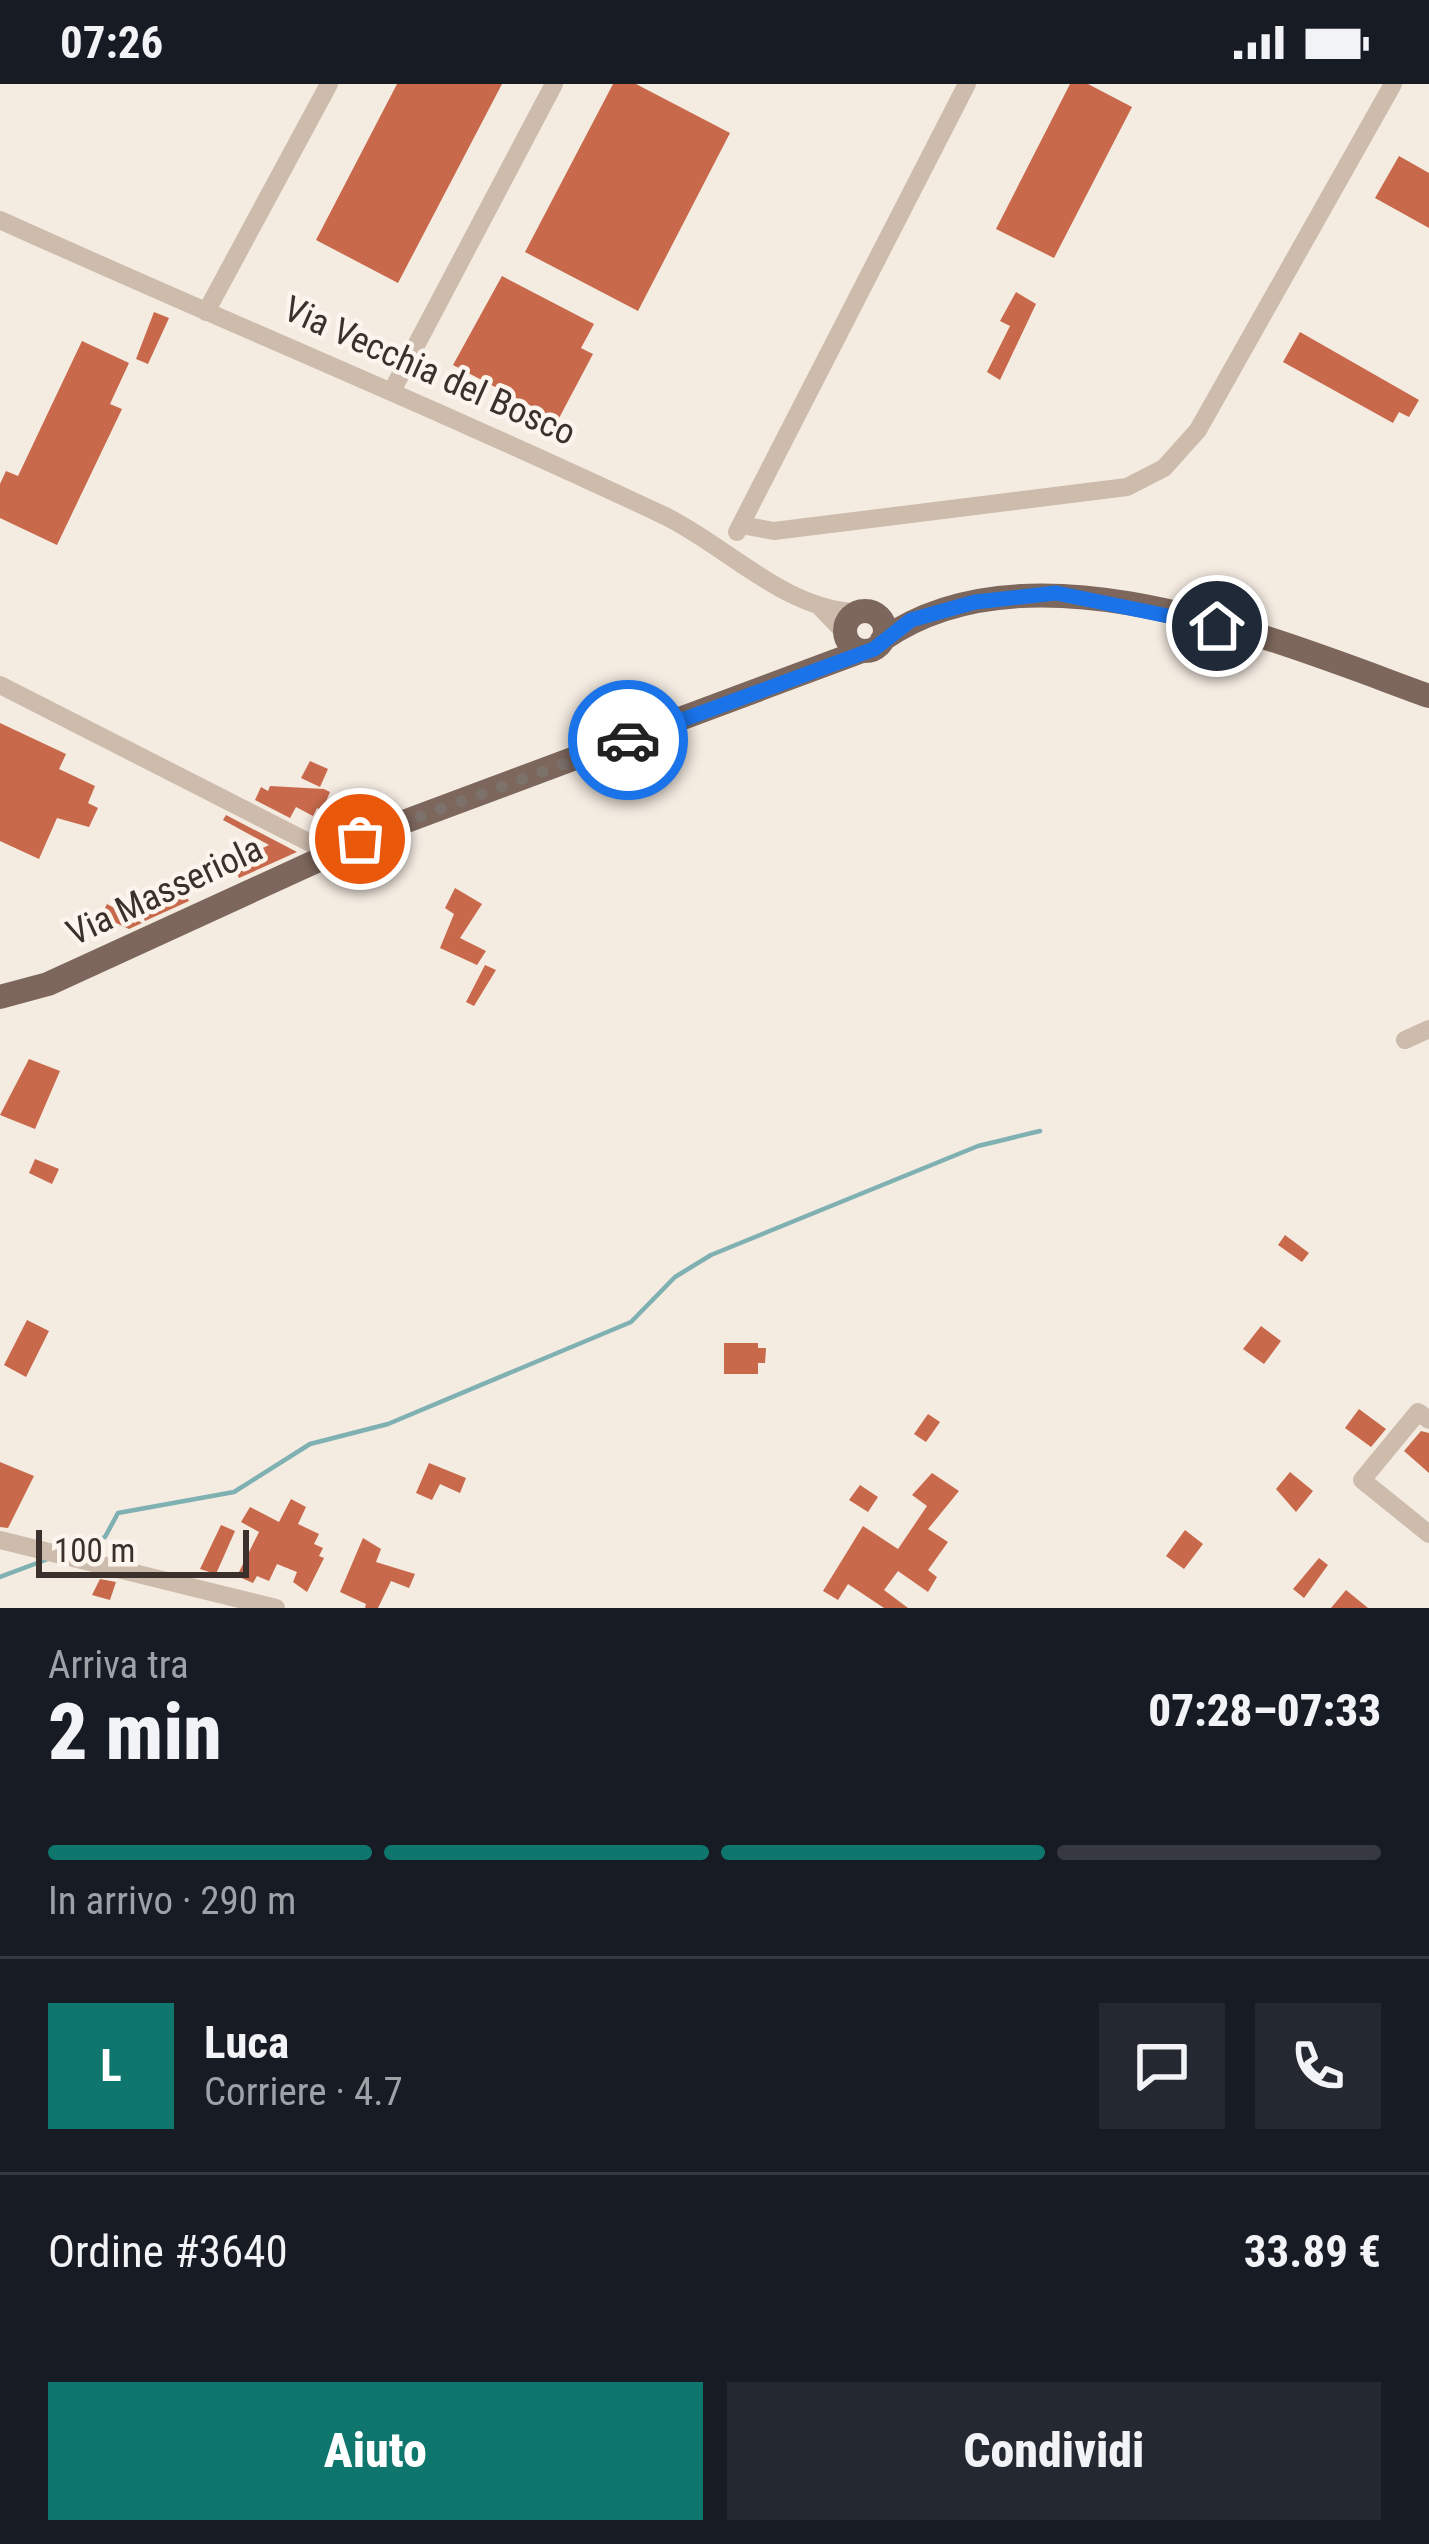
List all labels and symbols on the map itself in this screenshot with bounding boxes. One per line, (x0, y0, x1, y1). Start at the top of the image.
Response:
street label: Via Vecchia del Bosco (277, 288, 582, 454)
pin (1166, 575, 1268, 677)
courier (568, 680, 688, 800)
pin (309, 788, 411, 890)
street label: Via Masseriola (60, 827, 269, 955)
scale bar (36, 1524, 249, 1577)

